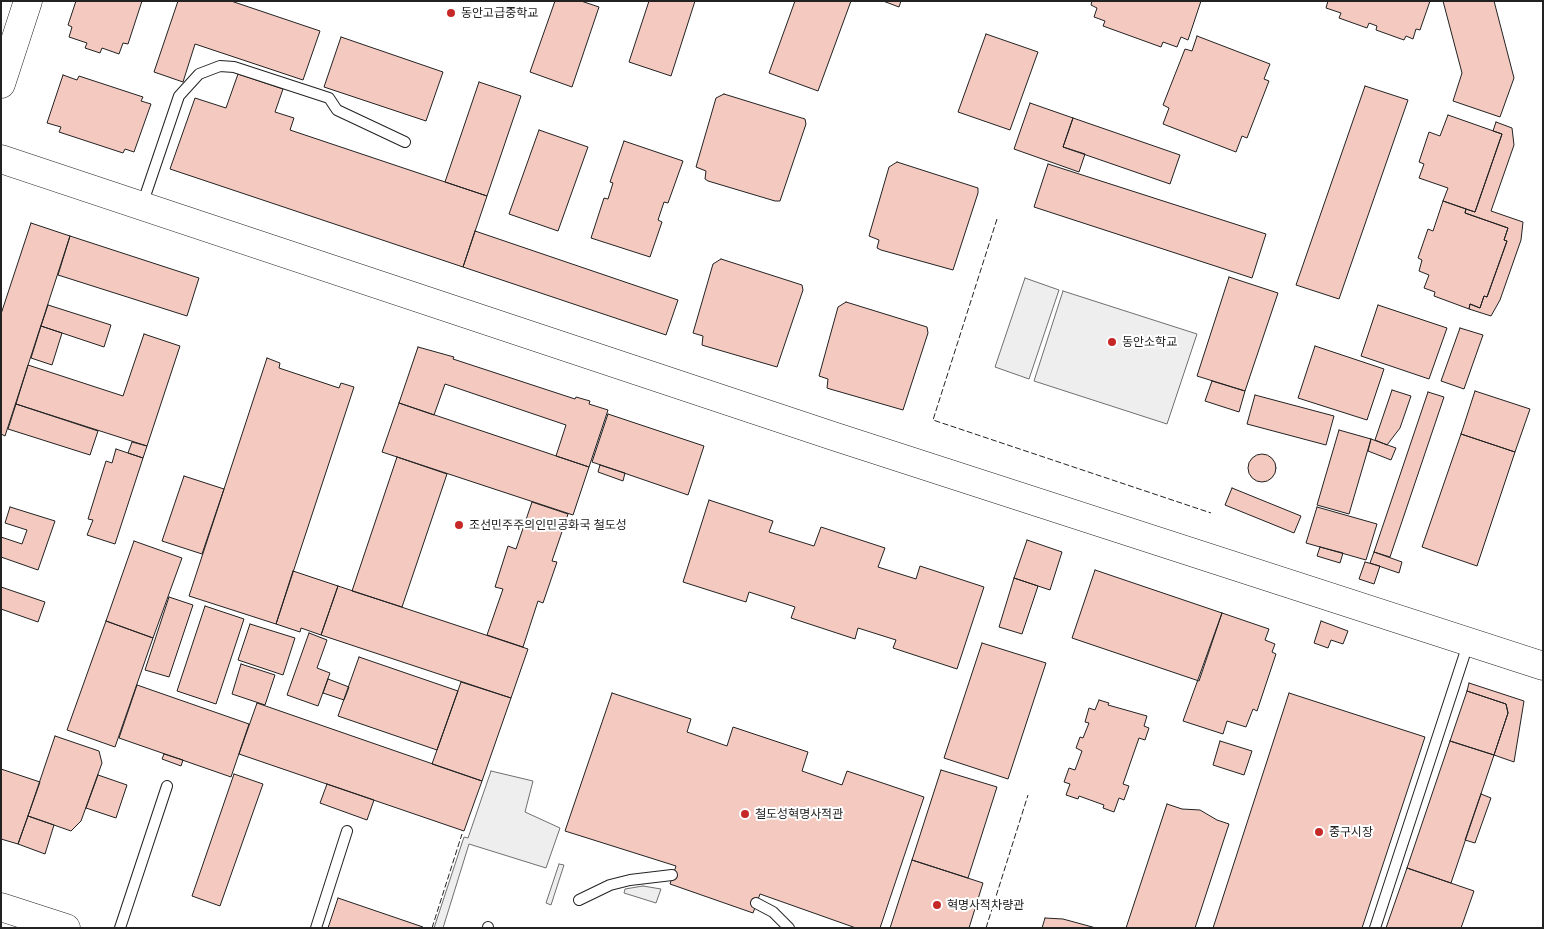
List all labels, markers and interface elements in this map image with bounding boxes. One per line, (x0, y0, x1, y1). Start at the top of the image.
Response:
place label: 동안고급중학교 (461, 6, 538, 20)
marker: 동안고급중학교 (445, 7, 457, 19)
place label: 동안소학교 (1122, 335, 1177, 349)
marker: 동안소학교 (1106, 336, 1118, 348)
place label: 조선민주주의인민공화국 철도성 (469, 518, 627, 532)
marker: 조선민주주의인민공화국 철도성 (453, 519, 465, 531)
place label: 철도성혁명사적관 (755, 807, 843, 821)
marker: 철도성혁명사적관 (739, 808, 751, 820)
place label: 중구시장 (1329, 825, 1373, 839)
marker: 중구시장 (1313, 826, 1325, 838)
place label: 혁명사적차량관 (947, 898, 1024, 912)
marker: 혁명사적차량관 (931, 899, 943, 911)

